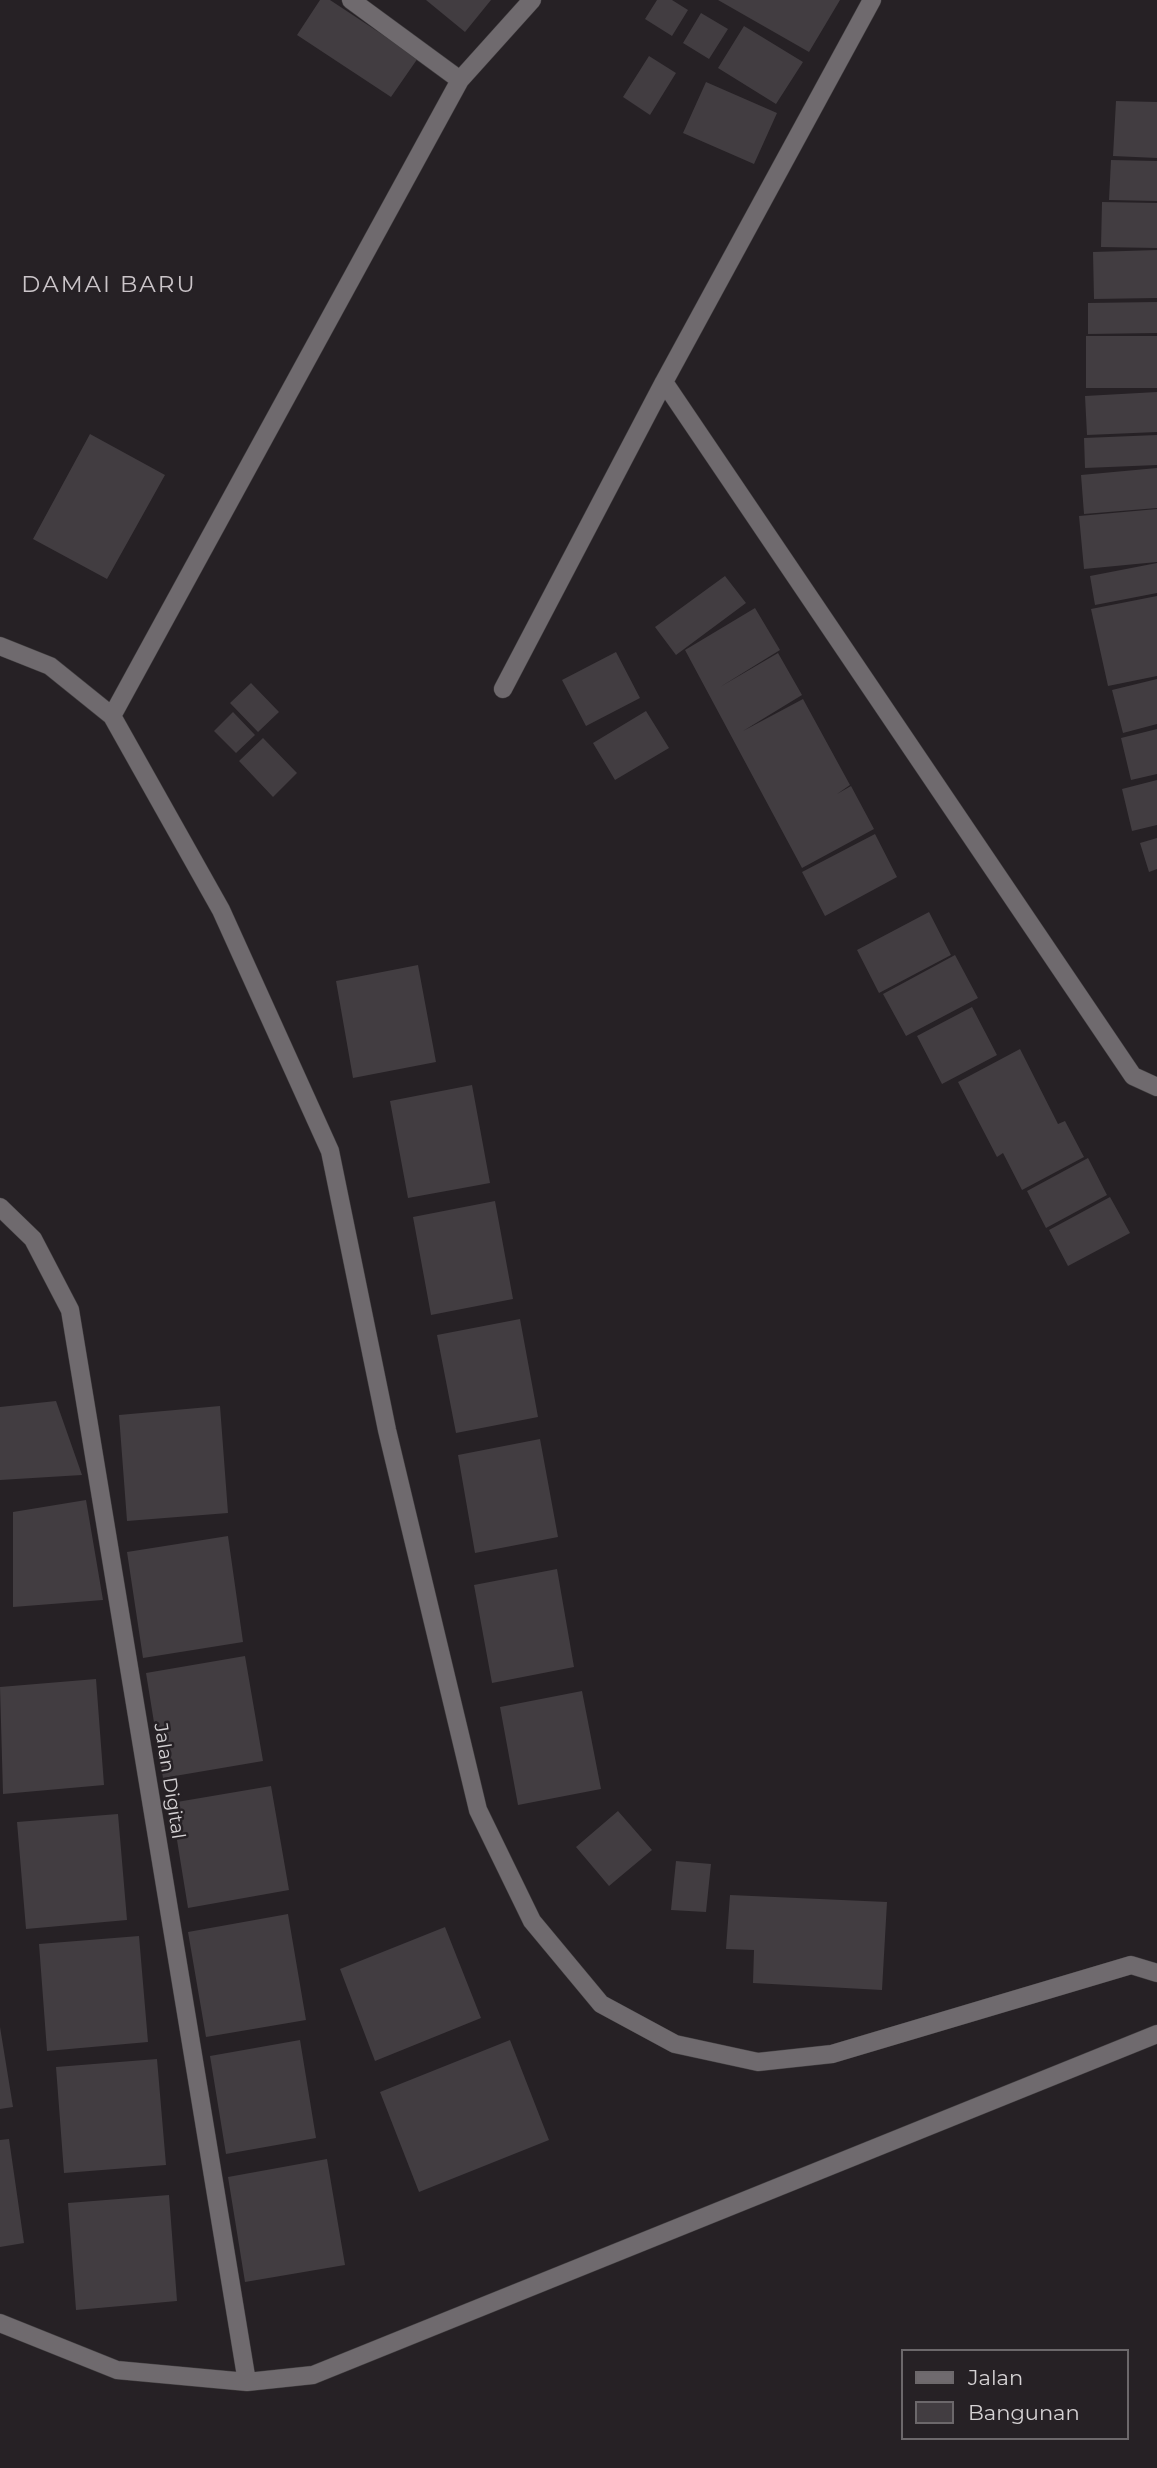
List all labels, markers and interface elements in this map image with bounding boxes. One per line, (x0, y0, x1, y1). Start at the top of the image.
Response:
district label: DAMAI BARU (23, 271, 195, 299)
street label: Jalan Digital (149, 1721, 189, 1841)
legend (902, 2349, 1129, 2440)
text: Jalan (968, 2365, 1023, 2390)
text: Bangunan (968, 2400, 1080, 2425)

